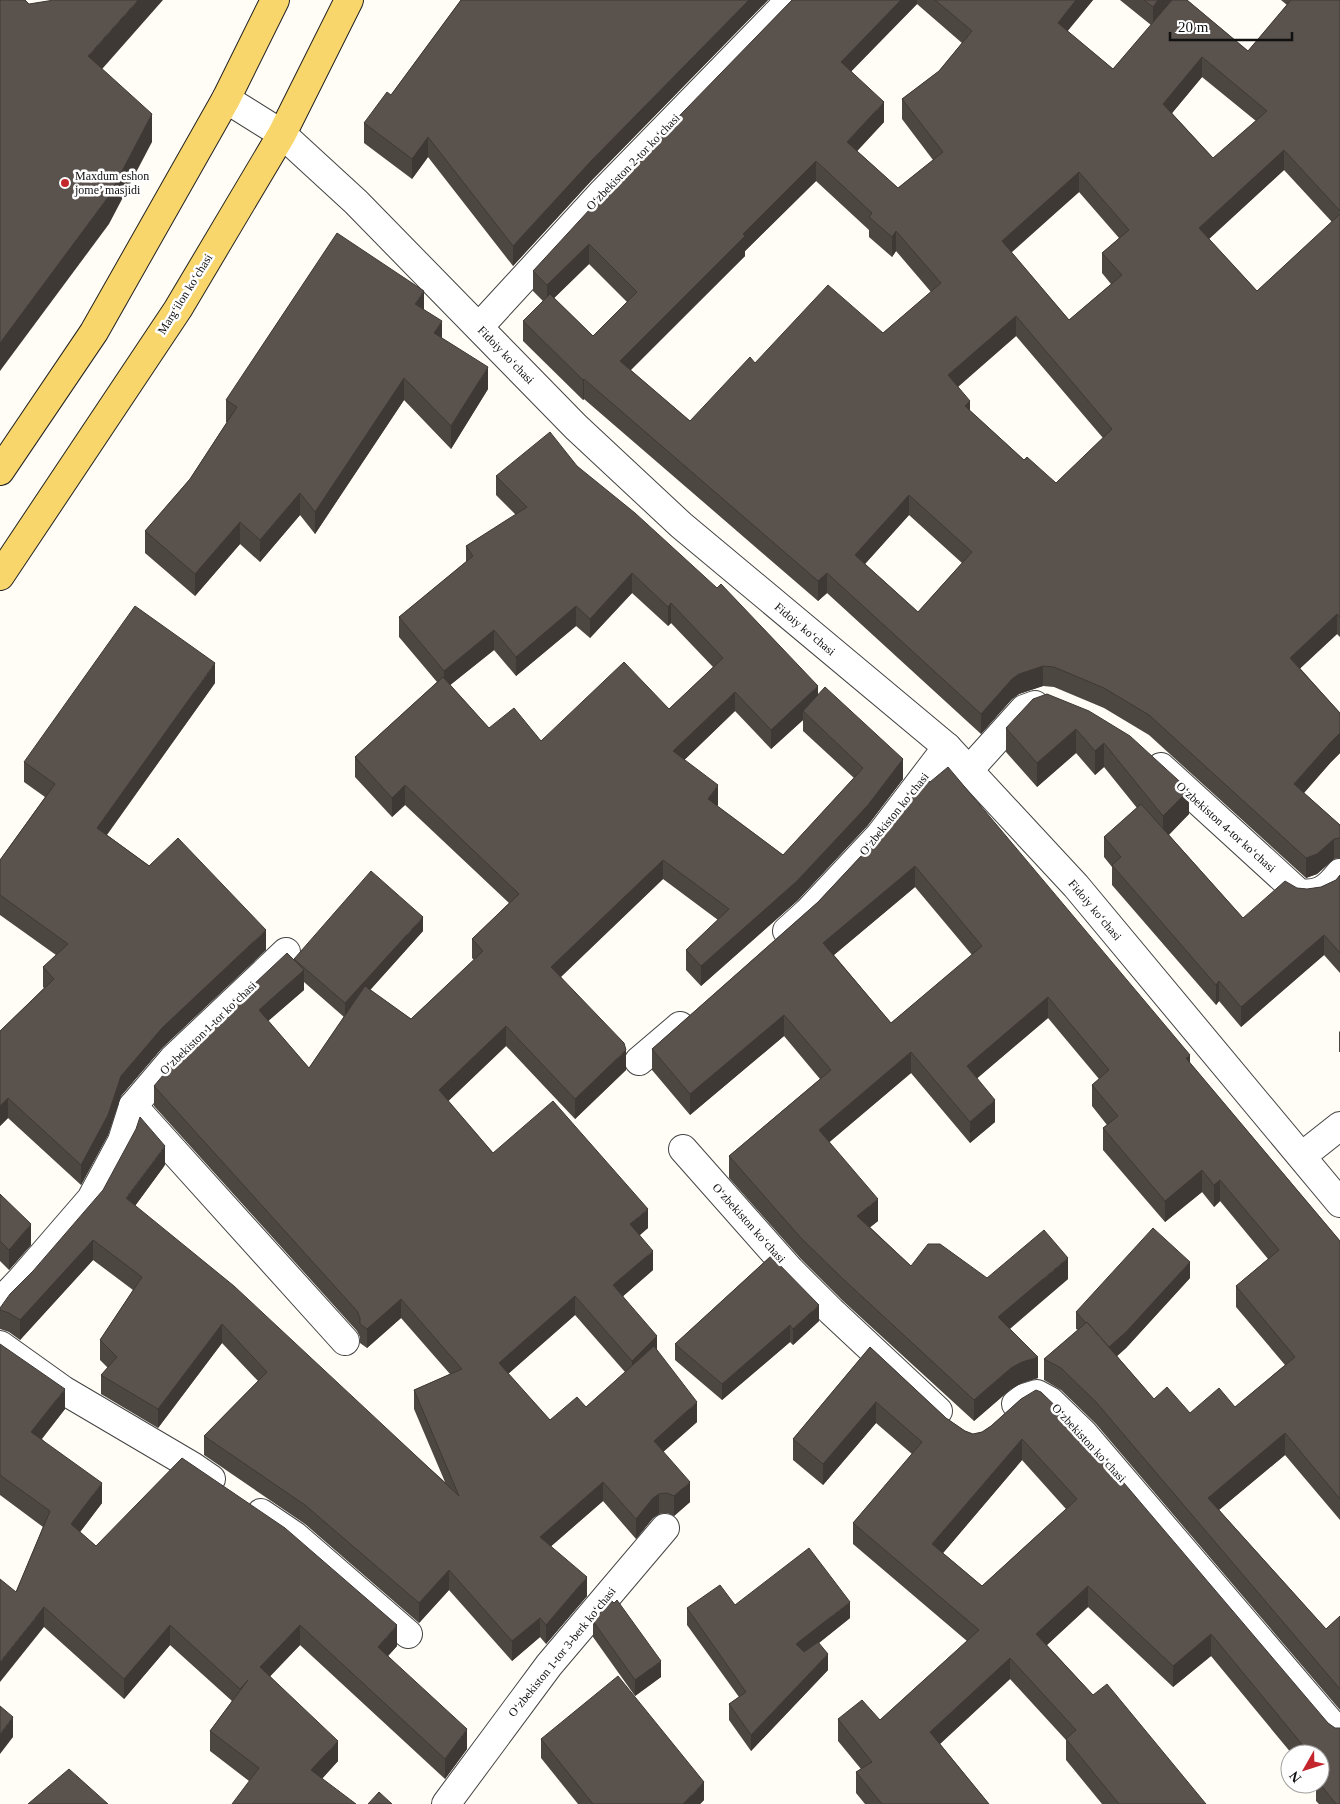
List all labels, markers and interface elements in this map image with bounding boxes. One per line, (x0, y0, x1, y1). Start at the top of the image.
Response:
scale bar (1170, 10, 1292, 42)
text: 20 m (1178, 19, 1209, 35)
street label: Oʻzbekiston 2-tor koʻchasi (583, 110, 683, 213)
place label: Maxdum eshon jome’ masjidi (74, 169, 149, 197)
marker: Maxdum eshon jome’ masjidi (59, 177, 71, 189)
street label: Margʻilon koʻchasi (155, 251, 216, 337)
street label: Fidoiy koʻchasi (475, 323, 538, 387)
street label: Fidoiy koʻchasi (772, 600, 839, 659)
street label: Oʻzbekiston koʻchasi (856, 769, 932, 858)
street label: Oʻzbekiston 4-tor koʻchasi (1174, 779, 1279, 876)
street label: Fidoiy koʻchasi (1066, 877, 1125, 944)
street label: O‘zbekiston 1-tor ko‘chasi (157, 978, 260, 1078)
street label: Oʻzbekiston koʻchasi (710, 1180, 789, 1266)
street label: Oʻzbekiston koʻchasi (1049, 1401, 1129, 1486)
street label: Oʻzbekiston 1-tor 3-berk koʻchasi (505, 1584, 619, 1720)
north arrow (1280, 1744, 1330, 1794)
text: N (1286, 1768, 1304, 1786)

